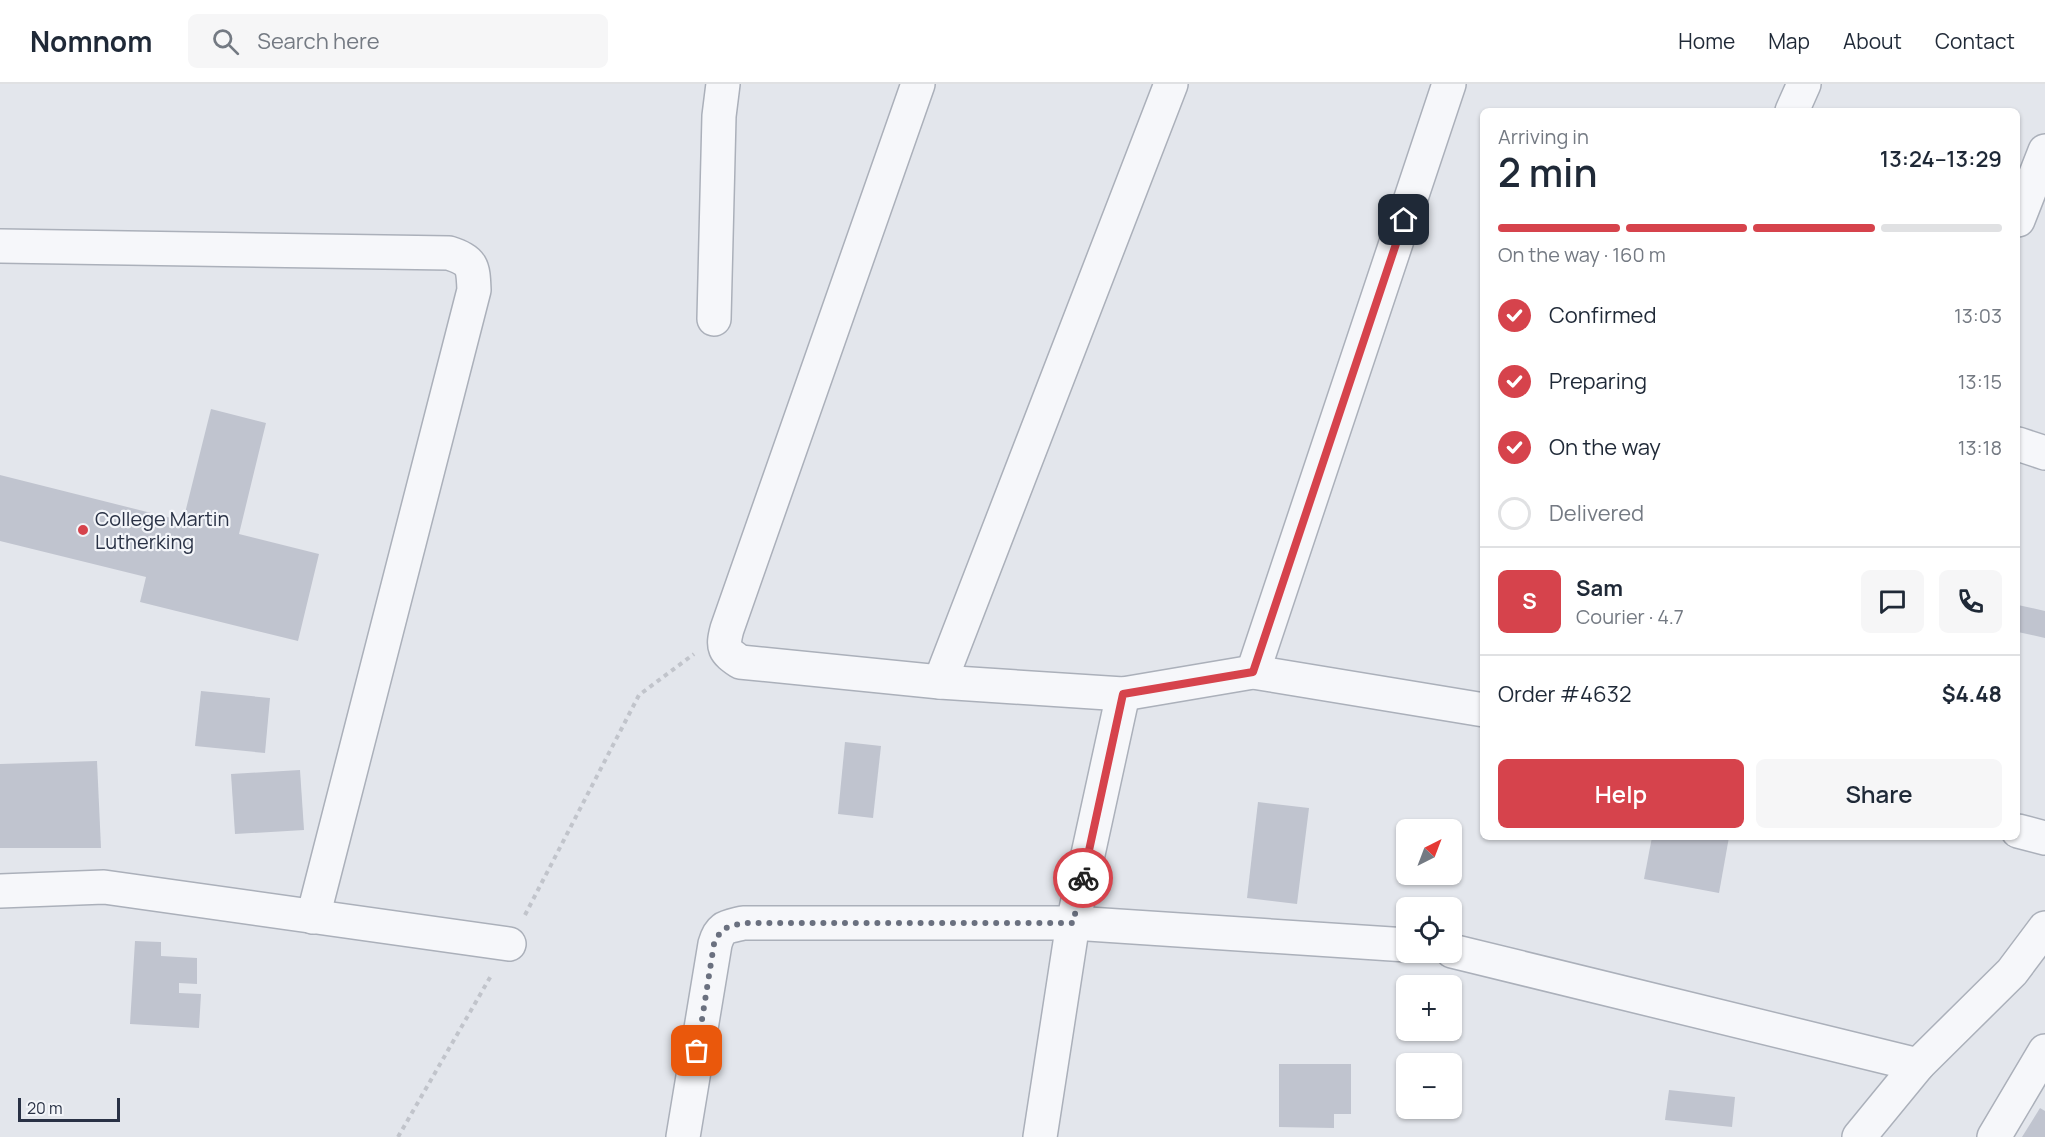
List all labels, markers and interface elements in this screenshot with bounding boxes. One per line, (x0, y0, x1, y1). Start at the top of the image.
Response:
search box (188, 14, 608, 68)
text: Nomnom (30, 22, 152, 60)
icon: search (209, 25, 242, 58)
text: Search here (257, 26, 380, 56)
text: Home (1678, 27, 1735, 55)
text: Map (1768, 27, 1810, 55)
text: About (1843, 27, 1902, 55)
text: Contact (1935, 27, 2015, 55)
text: Arriving in (1498, 123, 1589, 150)
text: 13:24–13:29 (1880, 144, 2002, 174)
text: 2 min (1498, 145, 1597, 199)
pin (1378, 194, 1429, 245)
icon: home (1387, 203, 1420, 236)
text: On the way · 160 m (1498, 241, 1666, 268)
icon: check (1498, 299, 1531, 332)
text: Confirmed (1549, 300, 1657, 330)
text: 13:03 (1954, 302, 2002, 329)
icon: check (1498, 365, 1531, 398)
text: Preparing (1549, 366, 1647, 396)
text: 13:15 (1958, 368, 2002, 395)
icon: check (1498, 431, 1531, 464)
text: On the way (1549, 432, 1661, 462)
text: 13:18 (1958, 434, 2002, 461)
text: Delivered (1549, 498, 1644, 528)
place label: College Martin Lutherking (95, 505, 229, 555)
marker: College Martin Lutherking (76, 523, 90, 537)
button: chat (1861, 570, 1924, 633)
button: phone (1939, 570, 2002, 633)
text: Sam (1576, 573, 1623, 603)
text: S (1522, 586, 1537, 616)
text: Courier · 4.7 (1576, 603, 1684, 630)
text: Order #4632 (1498, 679, 1631, 709)
text: $4.48 (1942, 679, 2002, 709)
button: Help (1498, 759, 1744, 828)
button: Share (1756, 759, 2002, 828)
north arrow (1396, 819, 1462, 885)
map controls (1396, 819, 1462, 1119)
courier (1053, 848, 1113, 908)
icon: bike (1067, 862, 1100, 895)
button: locate (1396, 897, 1462, 963)
button: + (1396, 975, 1462, 1041)
pin (671, 1025, 722, 1076)
icon: bag (680, 1034, 713, 1067)
button: − (1396, 1053, 1462, 1119)
scale bar (18, 1095, 120, 1122)
text: 20 m (27, 1097, 63, 1119)

